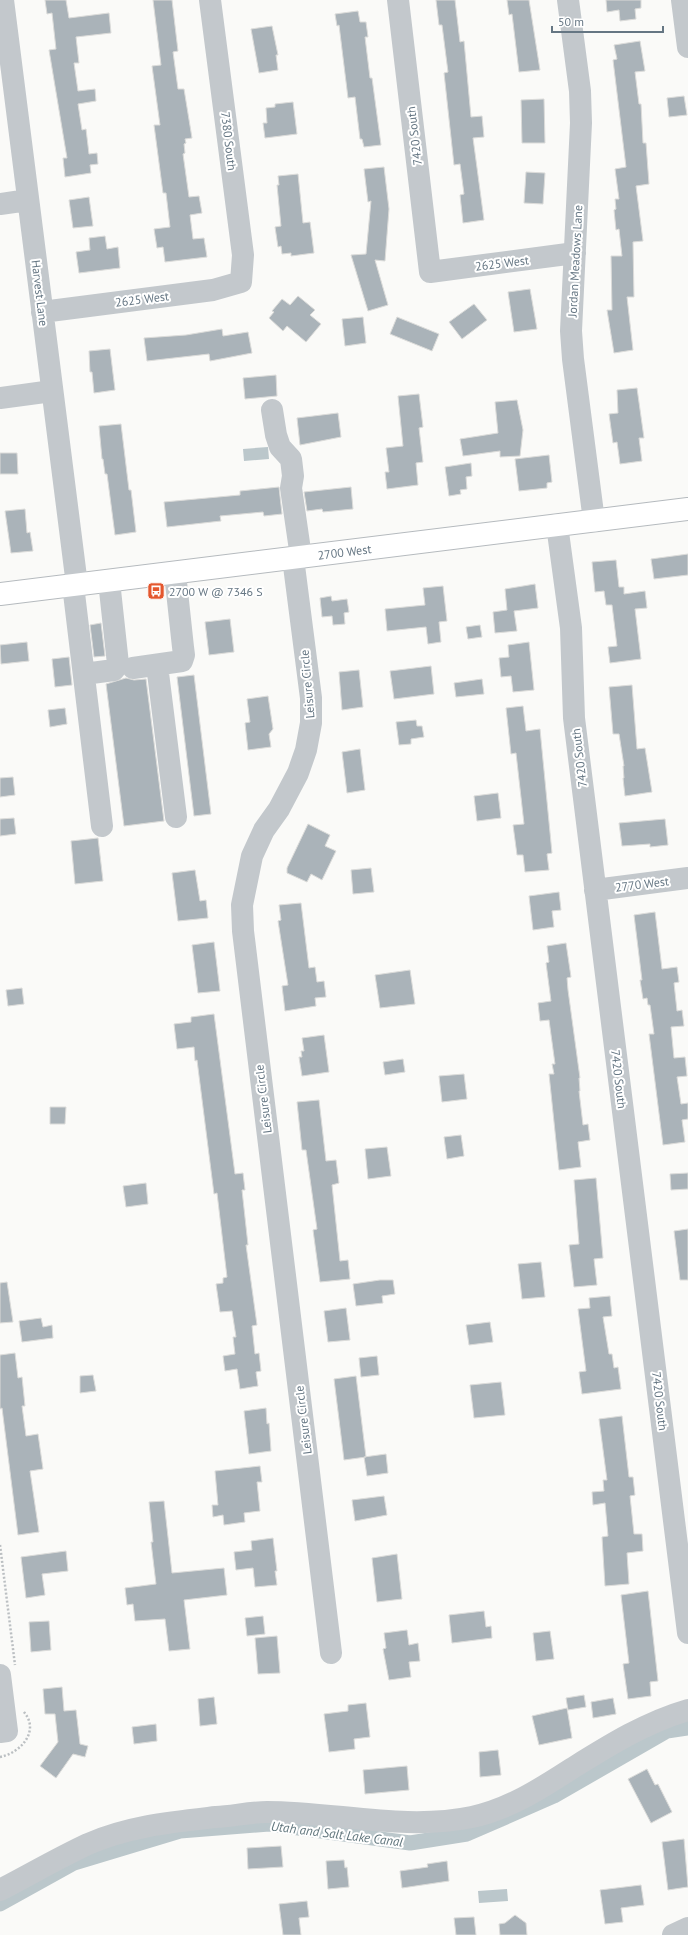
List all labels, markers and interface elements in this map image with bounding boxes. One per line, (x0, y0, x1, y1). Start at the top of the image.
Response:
scale bar (552, 8, 663, 34)
text: 50 m (558, 14, 584, 29)
street label: 7420 South (403, 106, 425, 166)
street label: 7380 South (218, 111, 240, 171)
street label: Jordan Meadows Lane (565, 205, 585, 318)
street label: 2625 West (474, 252, 530, 274)
street label: Harvest Lane (28, 259, 52, 327)
street label: 2625 West (114, 288, 170, 310)
street label: 2700 West (317, 541, 372, 562)
bus stop icon: 2700 W @ 7346 S (146, 581, 166, 601)
place label: 2700 W @ 7346 S (169, 584, 263, 599)
street label: Leisure Circle (297, 649, 317, 719)
street label: 7420 South (568, 728, 590, 788)
street label: 2770 West (614, 873, 670, 895)
street label: 7420 South (608, 1049, 630, 1109)
street label: Leisure Circle (251, 1064, 275, 1134)
street label: 7420 South (649, 1371, 671, 1431)
street label: Leisure Circle (291, 1385, 315, 1455)
water label: Utah and Salt Lake Canal (270, 1817, 404, 1851)

